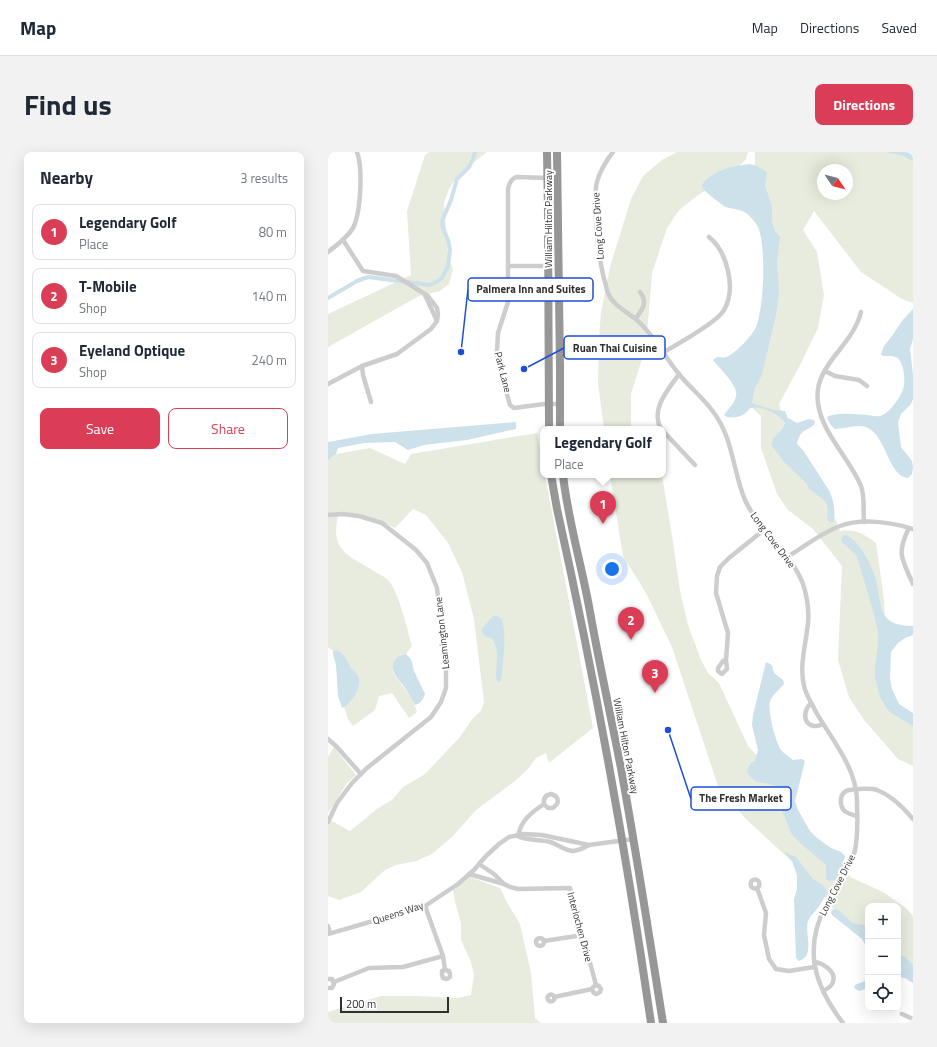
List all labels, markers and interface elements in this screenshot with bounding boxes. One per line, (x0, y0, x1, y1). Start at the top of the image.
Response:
text: Map (20, 13, 56, 42)
text: Map (752, 17, 778, 38)
text: Directions (800, 17, 859, 38)
text: Saved (881, 17, 917, 38)
text: Find us (24, 83, 112, 126)
button: Directions (815, 84, 913, 125)
north arrow (817, 164, 853, 200)
text: Nearby (40, 165, 93, 191)
text: 3 results (240, 168, 288, 188)
street label: William Hilton Parkway (541, 170, 556, 268)
street label: Long Cove Drive (588, 192, 608, 260)
text: Legendary Golf (79, 211, 177, 234)
text: 1 (50, 222, 58, 242)
text: 80 m (259, 222, 287, 242)
text: Place (79, 234, 108, 254)
text: T-Mobile (79, 275, 137, 298)
callout: Palmera Inn and Suites (468, 278, 593, 301)
text: Palmera Inn and Suites (476, 281, 586, 297)
text: 2 (50, 286, 58, 306)
text: 140 m (251, 286, 287, 306)
text: Shop (79, 298, 107, 318)
callout: Ruan Thai Cuisine (564, 336, 665, 359)
text: Eyeland Optique (79, 339, 185, 362)
text: Ruan Thai Cuisine (573, 340, 658, 356)
text: 3 (50, 350, 58, 370)
text: 240 m (251, 350, 287, 370)
street label: Park Lane (491, 350, 515, 394)
text: Shop (79, 362, 107, 382)
button: Save (40, 408, 160, 449)
button: Share (168, 408, 288, 449)
popup (540, 426, 666, 478)
text: Legendary Golf (554, 431, 652, 454)
text: Place (554, 454, 584, 474)
pin: 1 (590, 491, 616, 524)
street label: Long Cove Drive (747, 509, 799, 571)
your location (602, 559, 622, 579)
street label: Leamington Lane (431, 596, 453, 670)
pin: 2 (618, 607, 644, 640)
pin: 3 (642, 660, 668, 693)
street label: William Hilton Parkway (609, 697, 643, 795)
callout: The Fresh Market (691, 787, 791, 810)
text: The Fresh Market (699, 790, 783, 806)
street label: Long Cove Drive (815, 852, 859, 918)
street label: Interlochen Drive (563, 890, 597, 964)
street label: Queens Way (371, 898, 426, 928)
map controls (865, 903, 901, 1011)
button: + (865, 903, 901, 939)
button: − (865, 939, 901, 975)
button: locate (865, 975, 901, 1011)
scale bar (340, 995, 449, 1014)
text: 200 m (346, 996, 376, 1012)

